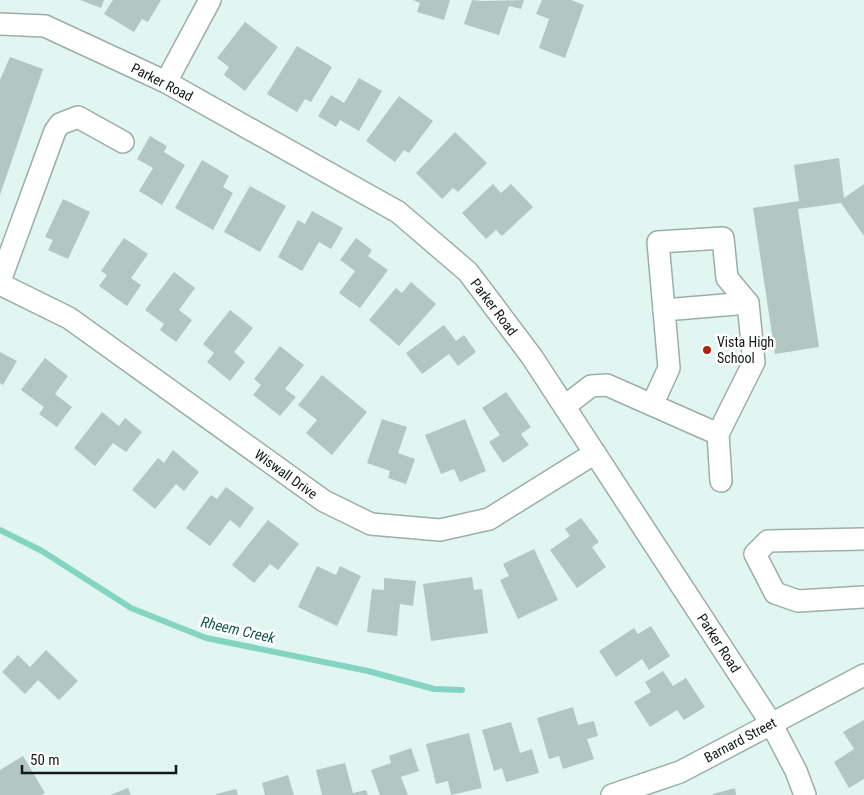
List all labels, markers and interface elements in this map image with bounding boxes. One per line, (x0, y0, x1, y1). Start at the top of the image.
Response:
street label: Parker Road (129, 60, 195, 104)
street label: Parker Road (467, 275, 521, 339)
place label: Vista High School (717, 334, 774, 366)
marker: Vista High School (701, 344, 713, 356)
street label: Wiswall Drive (252, 446, 321, 502)
street label: Parker Road (694, 611, 744, 675)
water label: Rheem Creek (199, 613, 277, 647)
street label: Barnard Street (701, 714, 779, 766)
scale bar (22, 742, 176, 774)
text: 50 m (30, 751, 60, 769)

